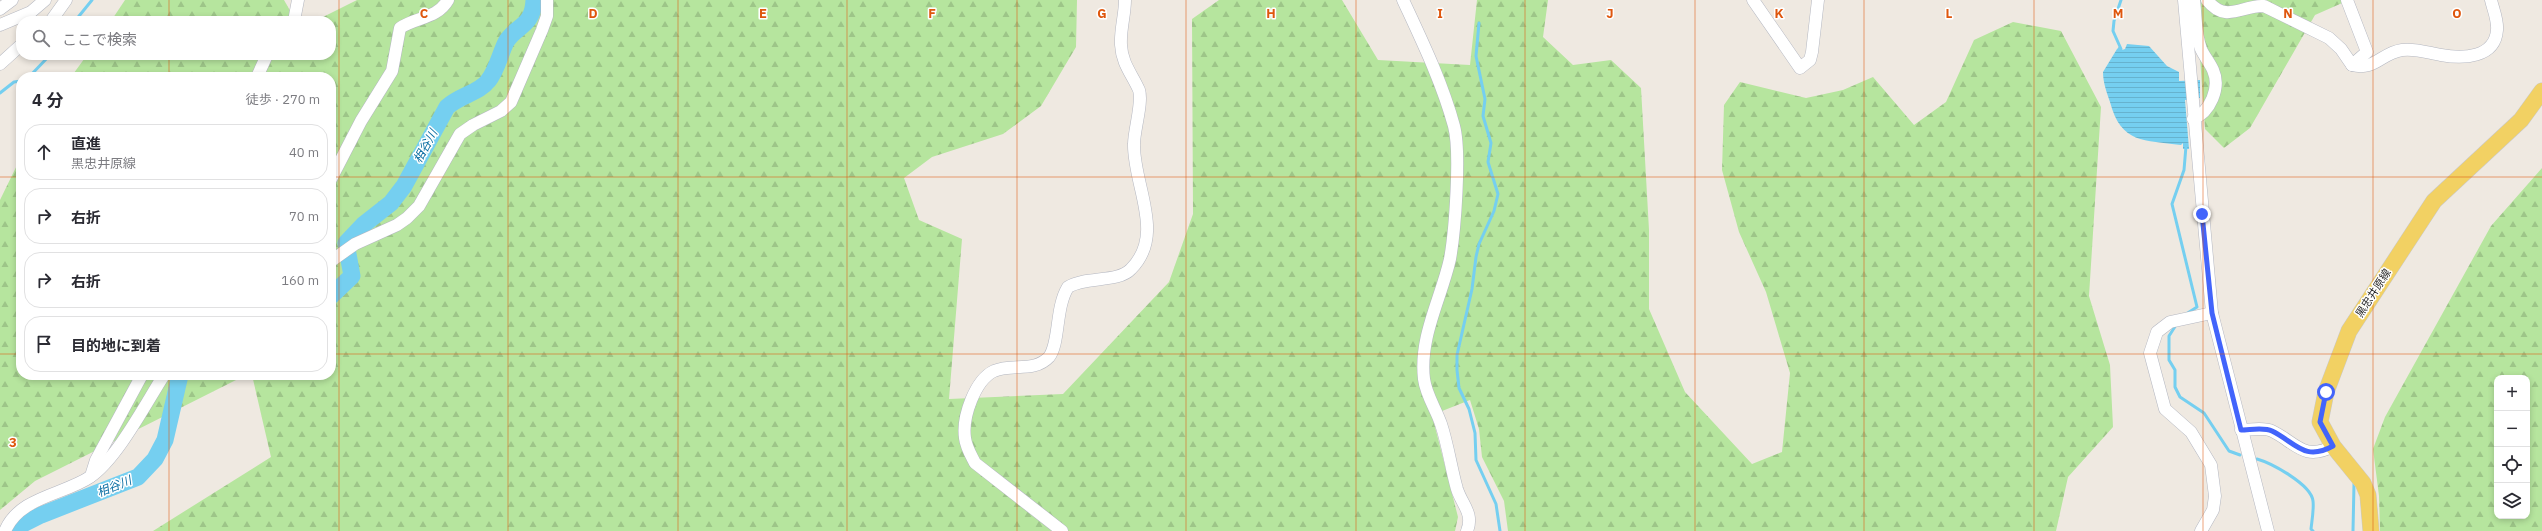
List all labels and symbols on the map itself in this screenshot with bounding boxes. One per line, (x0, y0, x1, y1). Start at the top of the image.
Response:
text: C (420, 5, 429, 22)
text: D (588, 5, 598, 22)
text: E (759, 5, 767, 22)
text: F (928, 5, 936, 22)
text: G (1097, 5, 1107, 22)
text: H (1266, 5, 1276, 22)
text: I (1437, 5, 1443, 22)
text: J (1606, 5, 1614, 22)
text: K (1774, 5, 1784, 22)
text: L (1946, 5, 1953, 22)
text: M (2113, 5, 2123, 22)
text: N (2283, 5, 2293, 22)
text: O (2452, 5, 2462, 22)
water label: 相谷川 (410, 125, 441, 165)
route end (2193, 205, 2211, 223)
street label: 黒忠井原線 (2352, 266, 2394, 320)
route start (2317, 383, 2335, 401)
text: 3 (9, 434, 17, 451)
water label: 相谷川 (94, 472, 135, 500)

